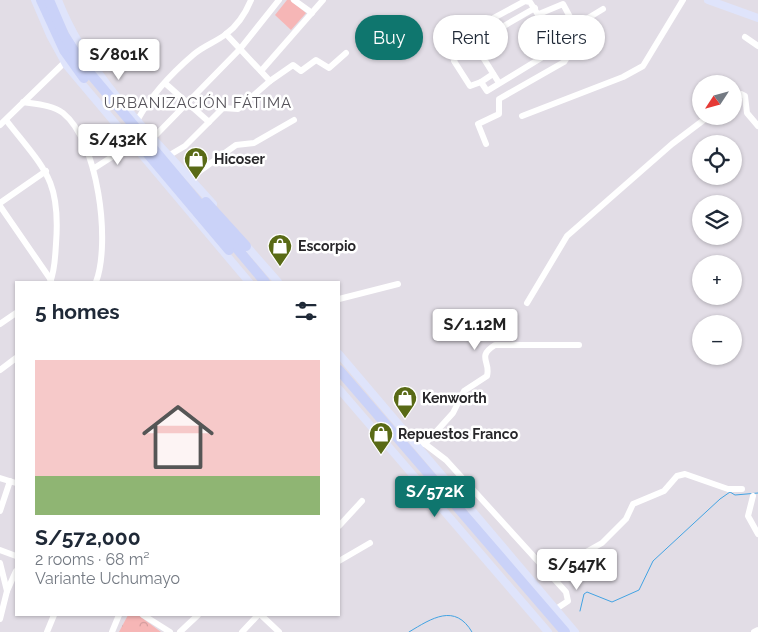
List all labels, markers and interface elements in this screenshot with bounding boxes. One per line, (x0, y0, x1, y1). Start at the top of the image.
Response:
chip: Buy (355, 15, 423, 60)
chip: Rent (433, 15, 508, 60)
chip: Filters (518, 15, 605, 60)
pin: S/801K (78, 38, 160, 81)
text: S/801K (90, 45, 148, 64)
north arrow (692, 75, 742, 125)
map controls (692, 75, 742, 365)
district label: URBANIZACIÓN FÁTIMA (104, 94, 292, 112)
pin: S/432K (77, 124, 159, 166)
text: S/432K (89, 130, 147, 149)
button: locate (692, 135, 742, 185)
shop icon: Hicoser (183, 146, 209, 180)
place label: Hicoser (214, 151, 266, 167)
button: layers (692, 195, 742, 245)
shop icon: Escorpio (267, 233, 293, 267)
place label: Escorpio (298, 238, 356, 254)
button: + (692, 255, 742, 305)
icon: filters (292, 297, 320, 325)
text: 5 homes (35, 299, 120, 324)
pin: S/1.12M (429, 308, 521, 351)
text: S/1.12M (444, 315, 506, 334)
button: − (692, 315, 742, 365)
shop icon: Kenworth (392, 385, 418, 419)
place label: Kenworth (422, 390, 487, 406)
icon: home (133, 392, 223, 482)
shop icon: Repuestos Franco (368, 421, 394, 455)
place label: Repuestos Franco (398, 426, 519, 442)
pin: S/572K (394, 476, 476, 518)
text: S/572K (406, 482, 464, 501)
text: S/572,000 (35, 525, 141, 550)
pin: S/547K (536, 548, 618, 591)
text: 2 rooms · 68 m² (35, 550, 150, 569)
text: S/547K (548, 555, 606, 574)
text: Variante Uchumayo (35, 569, 180, 588)

